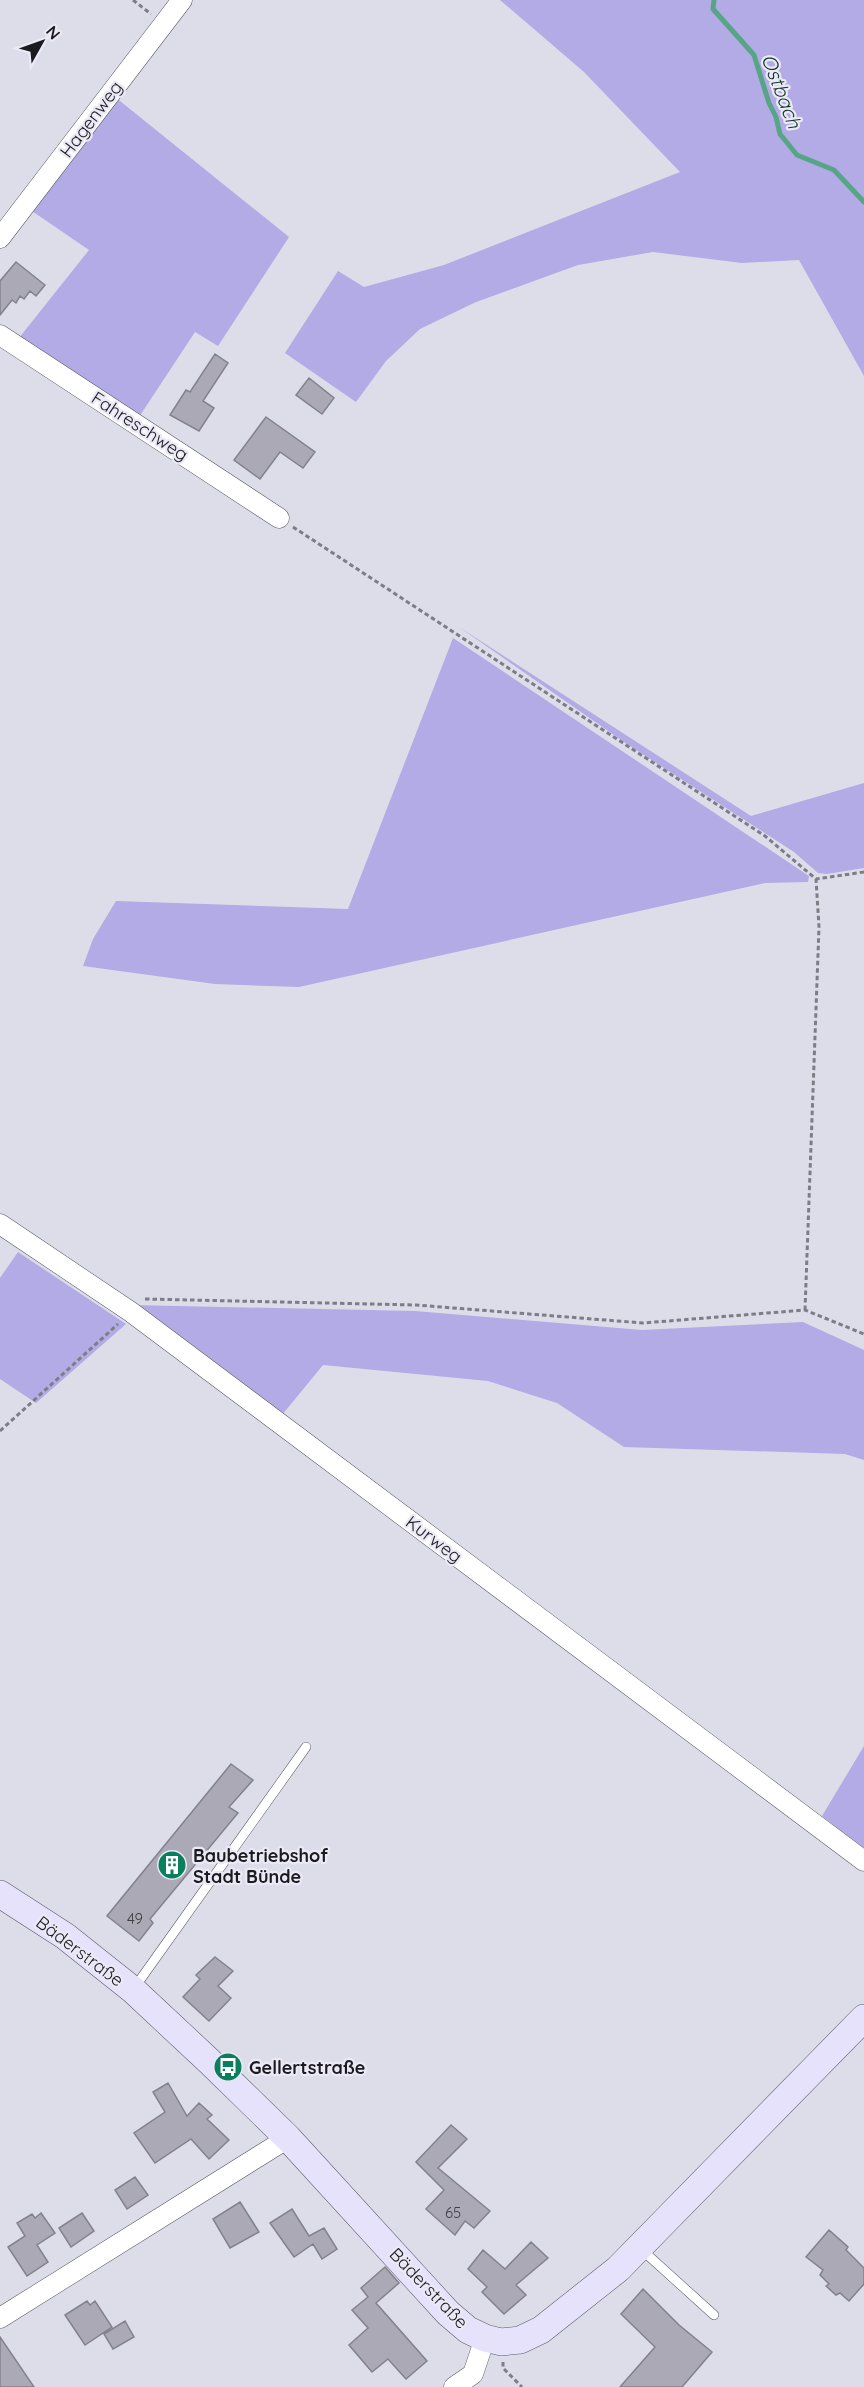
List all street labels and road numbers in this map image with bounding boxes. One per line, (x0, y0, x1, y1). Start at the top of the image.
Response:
street label: Hagenweg (55, 76, 127, 162)
street label: Fahreschweg (87, 386, 193, 466)
street label: Kurweg (401, 1510, 467, 1568)
street label: Bäderstraße (32, 1911, 128, 1991)
street label: Bäderstraße (385, 2243, 473, 2333)

